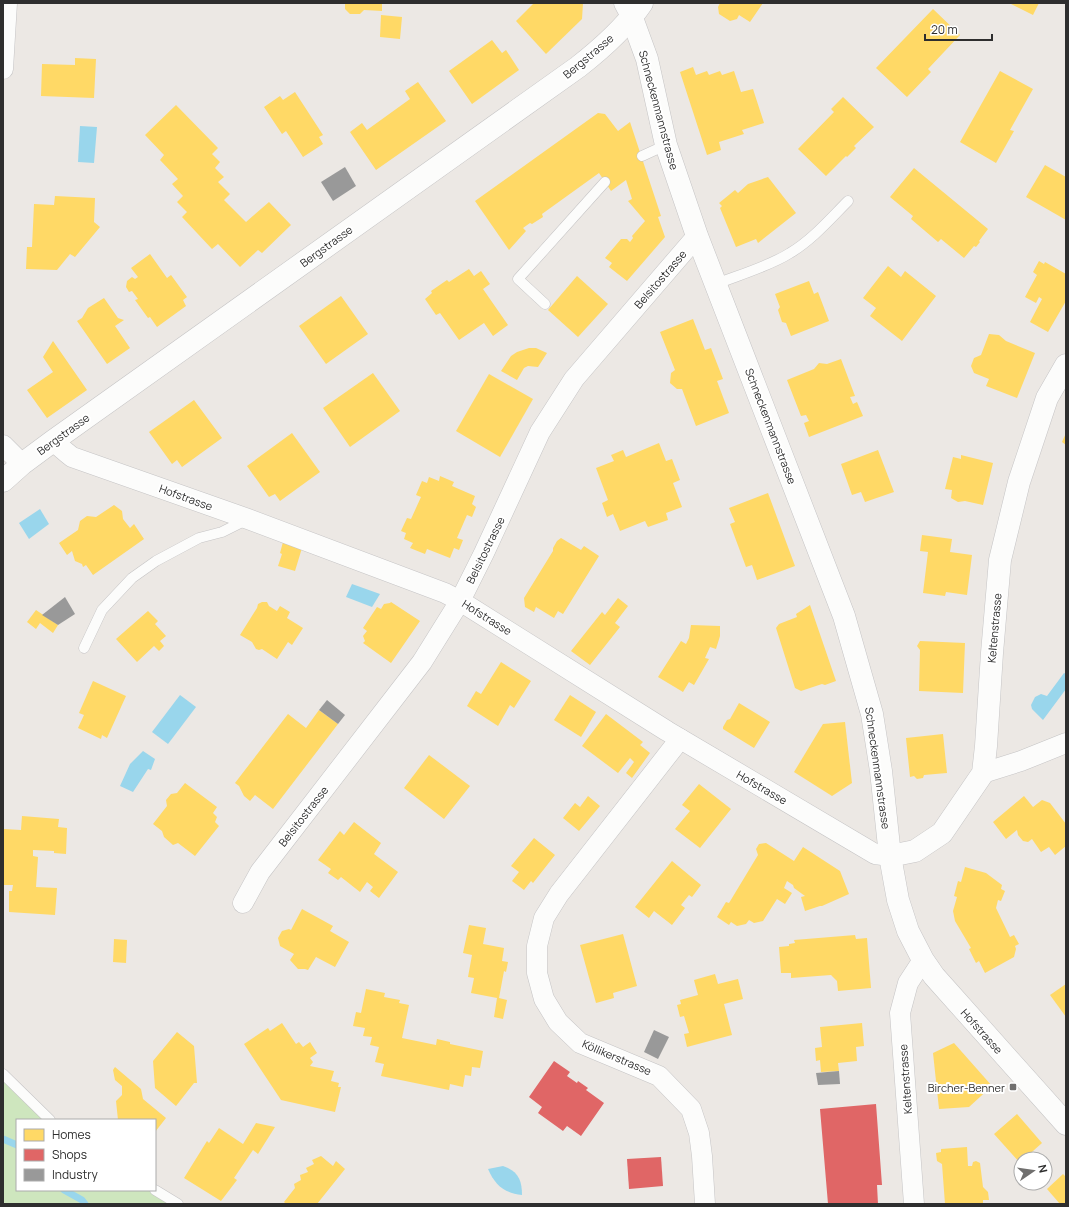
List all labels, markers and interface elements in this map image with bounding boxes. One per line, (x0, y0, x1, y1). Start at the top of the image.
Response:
scale bar (925, 16, 992, 42)
text: 20 m (931, 21, 958, 38)
street label: Bergstrasse (560, 30, 617, 81)
street label: Schneckenmannstrasse (636, 49, 682, 172)
street label: Bergstrasse (297, 222, 356, 270)
street label: Belsitostrasse (630, 246, 690, 311)
street label: Schneckenmannstrasse (742, 366, 800, 487)
street label: Bergstrasse (34, 410, 93, 458)
street label: Hofstrasse (157, 480, 215, 514)
street label: Belsitostrasse (462, 514, 508, 586)
street label: Keltenstrasse (983, 592, 1005, 664)
street label: Hofstrasse (459, 596, 515, 638)
street label: Schneckenmannstrasse (862, 706, 894, 831)
street label: Hofstrasse (734, 767, 790, 808)
street label: Belsitostrasse (275, 782, 332, 849)
street label: Hofstrasse (958, 1005, 1007, 1057)
street label: Köllikerstrasse (580, 1036, 654, 1079)
street label: Keltenstrasse (895, 1043, 915, 1114)
place label: Bircher-Benner (928, 1080, 1005, 1095)
marker: Bircher-Benner (1008, 1082, 1018, 1092)
legend (16, 1119, 156, 1191)
text: Homes (52, 1126, 91, 1143)
text: Shops (52, 1146, 87, 1163)
north arrow (1013, 1151, 1053, 1191)
text: N (1035, 1163, 1051, 1174)
text: Industry (52, 1166, 98, 1183)

